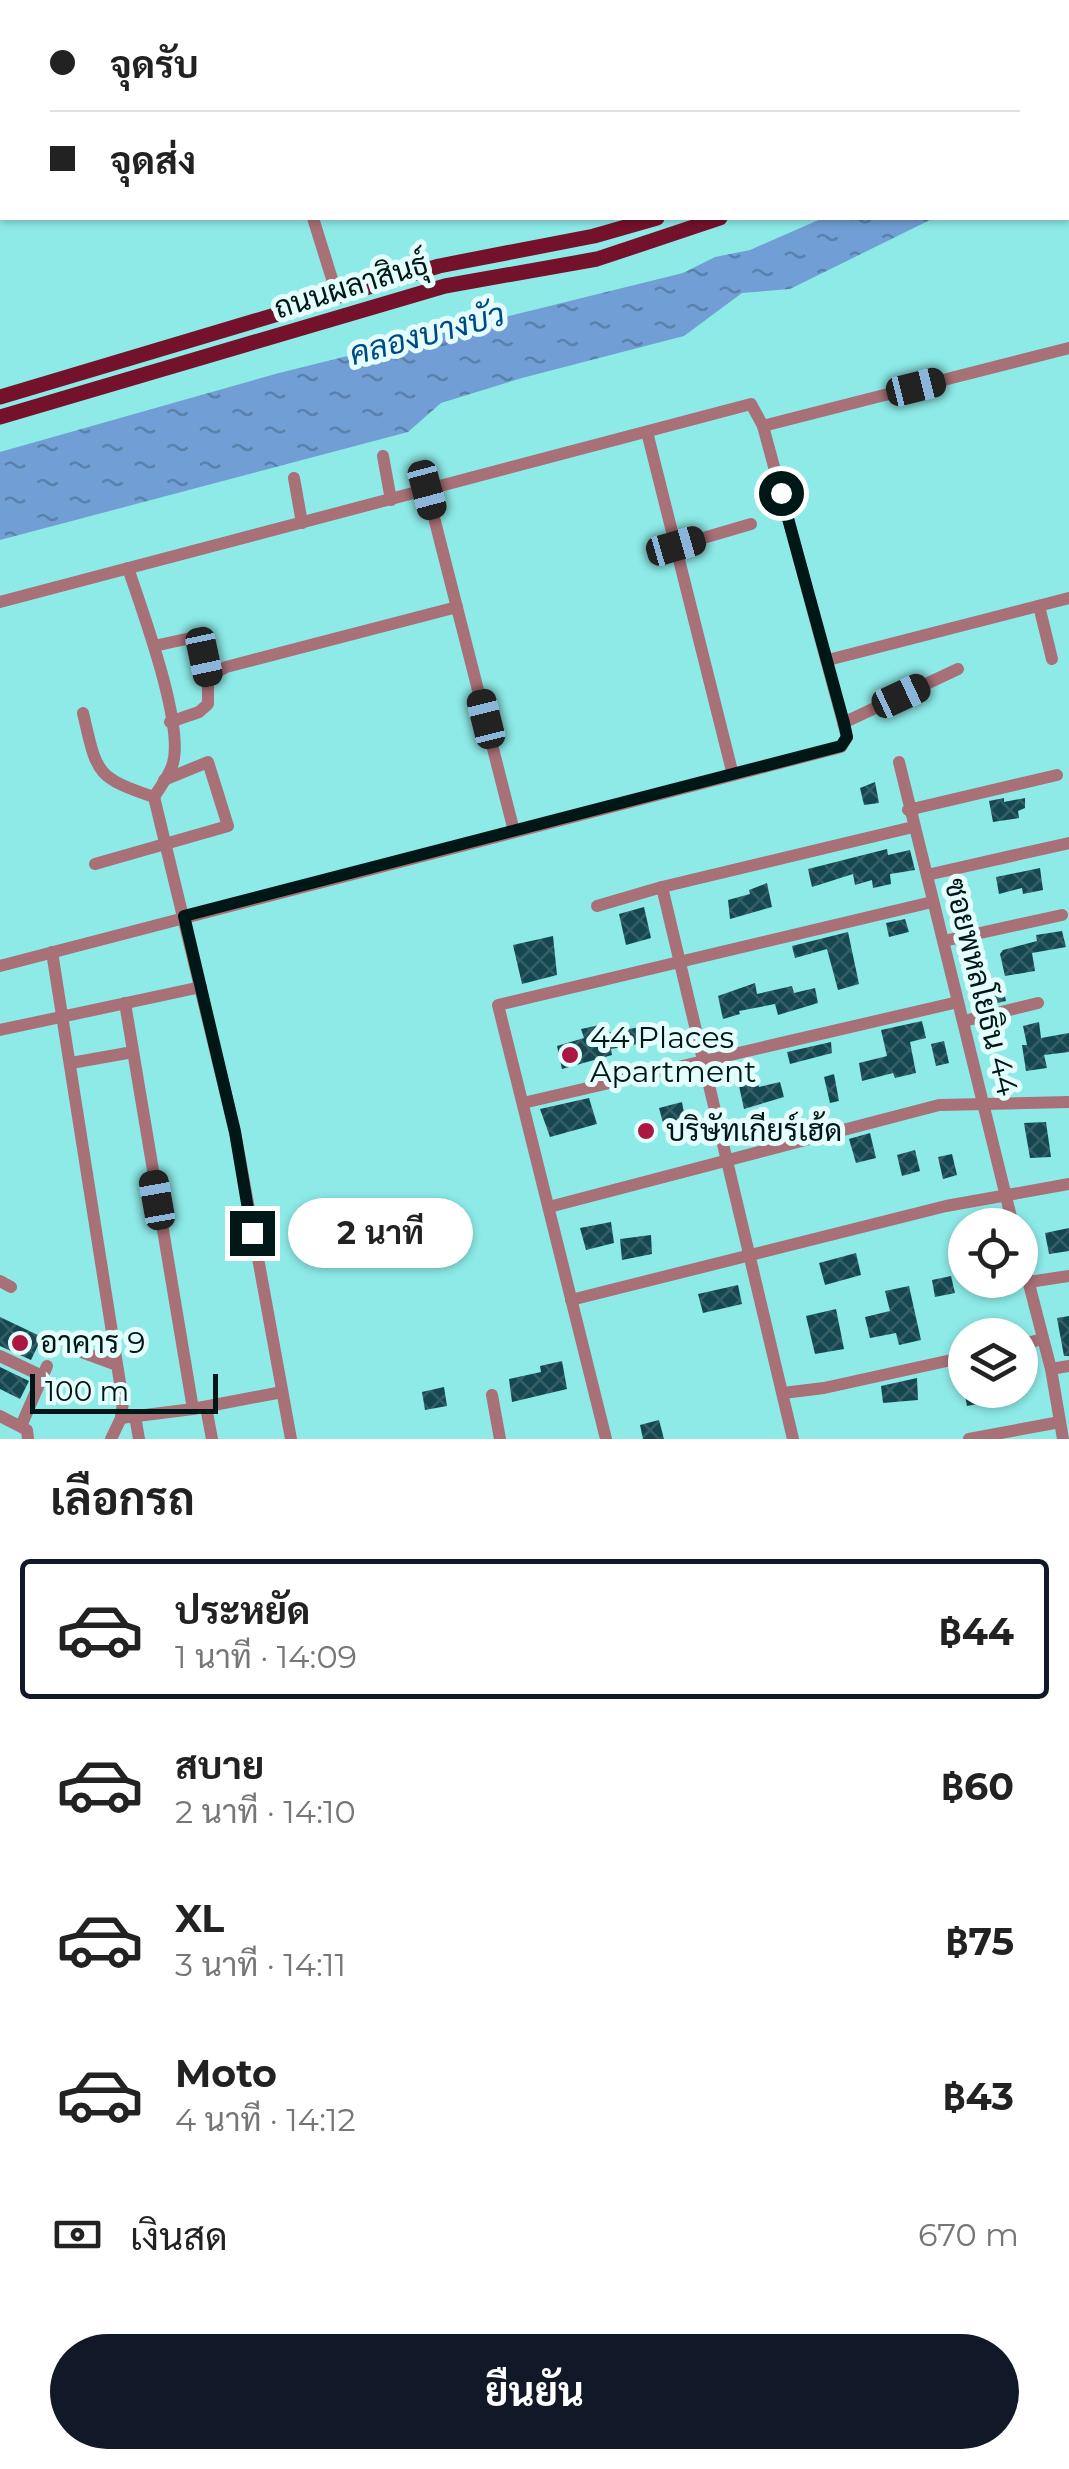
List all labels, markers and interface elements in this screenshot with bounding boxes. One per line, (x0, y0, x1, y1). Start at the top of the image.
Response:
text: จุดรับ (110, 41, 199, 88)
text: จุดส่ง (110, 137, 196, 184)
street label: ถนนผลาสินธุ์ (269, 244, 433, 329)
water label: คลองบางบัว (345, 294, 509, 373)
car (883, 365, 949, 409)
car (405, 457, 449, 523)
route start (759, 471, 804, 516)
car (643, 523, 709, 569)
car (183, 625, 225, 689)
car (867, 670, 935, 722)
car (464, 686, 508, 752)
street label: ซอยพหลโยธิน 44 (937, 874, 1027, 1100)
place label: 44 Places Apartment (590, 1019, 757, 1090)
marker: 44 Places Apartment (559, 1044, 581, 1066)
place label: บริษัทเกียร์เฮ้ด (666, 1110, 842, 1149)
marker: บริษัทเกียร์เฮ้ด (635, 1120, 657, 1142)
car (137, 1168, 177, 1232)
callout: 2 นาที (287, 1198, 472, 1268)
map controls (948, 1208, 1038, 1408)
button: locate (948, 1208, 1038, 1298)
route end (230, 1211, 275, 1256)
text: 2 นาที (337, 1213, 424, 1252)
button: layers (948, 1318, 1038, 1408)
place label: อาคาร 9 (40, 1324, 145, 1361)
marker: อาคาร 9 (9, 1332, 31, 1354)
scale bar (30, 1369, 218, 1414)
text: 100 m (45, 1374, 129, 1408)
text: เลือกรถ (50, 1471, 195, 1526)
icon: car (55, 1584, 145, 1674)
text: ประหยัด (175, 1587, 310, 1634)
text: ฿44 (939, 1608, 1014, 1655)
text: 1 นาที · 14:09 (175, 1637, 357, 1676)
icon: car (55, 1739, 145, 1829)
text: สบาย (175, 1742, 264, 1789)
text: ฿60 (941, 1763, 1014, 1810)
text: 2 นาที · 14:10 (175, 1792, 356, 1831)
icon: car (55, 1894, 145, 1984)
text: XL (175, 1895, 224, 1942)
text: ฿75 (946, 1918, 1014, 1965)
text: 3 นาที · 14:11 (175, 1945, 346, 1984)
icon: car (55, 2049, 145, 2139)
text: Moto (175, 2050, 277, 2097)
text: ฿43 (943, 2073, 1014, 2120)
text: 4 นาที · 14:12 (175, 2100, 356, 2139)
icon: cash (50, 2207, 105, 2262)
text: เงินสด (130, 2213, 228, 2260)
text: 670 m (918, 2215, 1019, 2254)
button: ยืนยัน (50, 2334, 1019, 2449)

